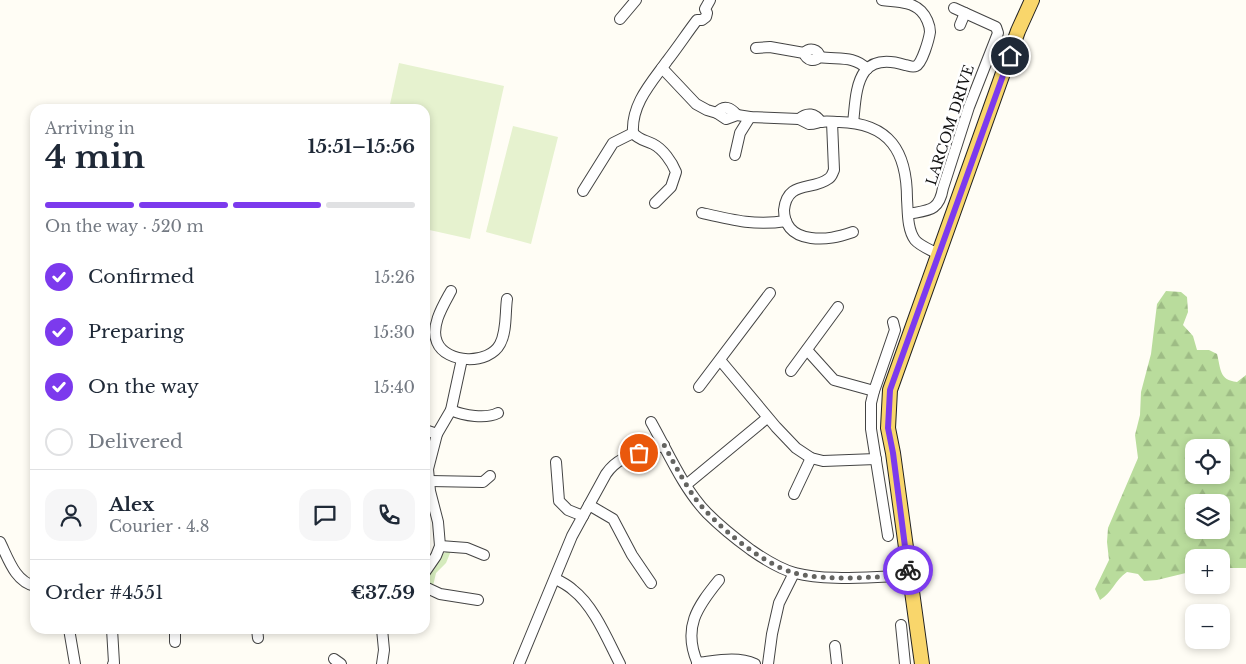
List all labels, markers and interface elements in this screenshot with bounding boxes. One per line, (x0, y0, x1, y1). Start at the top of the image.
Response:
pin (989, 35, 1031, 77)
icon: home (996, 42, 1024, 70)
street label: LARCOM DRIVE (922, 62, 978, 188)
text: Arriving in (45, 118, 135, 138)
text: 15:51–15:56 (307, 135, 415, 158)
text: 4 min (45, 137, 145, 177)
text: On the way · 520 m (45, 216, 204, 236)
icon: check (45, 263, 73, 291)
text: Confirmed (88, 265, 194, 288)
text: 15:26 (374, 267, 415, 287)
icon: check (45, 318, 73, 346)
text: Preparing (88, 320, 184, 343)
text: 15:30 (373, 322, 415, 342)
icon: check (45, 373, 73, 401)
text: On the way (88, 375, 199, 398)
text: 15:40 (373, 377, 415, 397)
text: Delivered (88, 430, 183, 453)
pin (618, 432, 660, 474)
icon: bag (625, 439, 653, 467)
map controls (1185, 439, 1230, 649)
button: locate (1185, 439, 1230, 484)
button: person (45, 489, 97, 541)
button: chat (299, 489, 351, 541)
button: phone (363, 489, 415, 541)
text: Alex (109, 493, 154, 516)
button: layers (1185, 494, 1230, 539)
text: Courier · 4.8 (109, 516, 210, 536)
courier (883, 545, 933, 595)
button: + (1185, 549, 1230, 594)
icon: bike (894, 556, 922, 584)
text: Order #4551 (45, 581, 163, 604)
text: €37.59 (351, 581, 415, 604)
button: − (1185, 604, 1230, 649)

